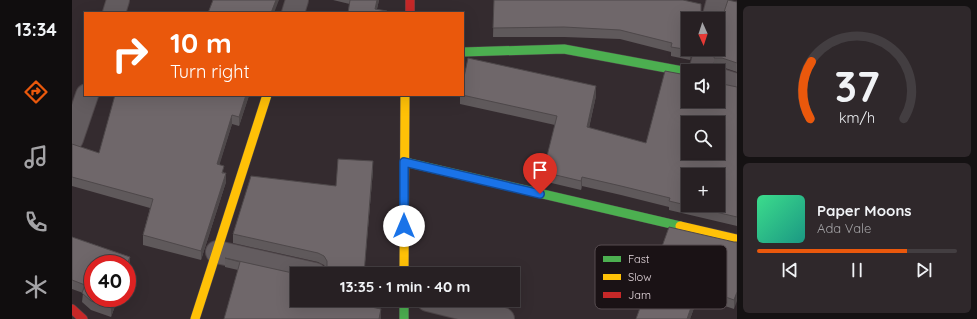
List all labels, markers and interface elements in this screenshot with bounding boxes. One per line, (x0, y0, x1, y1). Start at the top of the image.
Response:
north arrow (681, 12, 725, 56)
map controls (681, 12, 725, 212)
text: 13:34 (15, 18, 57, 41)
text: 10 m (170, 25, 232, 60)
icon: right (104, 28, 156, 80)
text: Turn right (170, 60, 250, 83)
text: 37 (834, 60, 880, 112)
button: sound (681, 64, 725, 108)
icon: directions (22, 78, 50, 106)
text: km/h (839, 109, 875, 127)
button: search (681, 116, 725, 160)
icon: music (22, 143, 50, 171)
pin (523, 153, 557, 194)
icon: arrive (529, 159, 551, 181)
button: + (681, 168, 725, 212)
text: Paper Moons (817, 201, 912, 220)
position arrow (383, 205, 425, 247)
icon: phone (22, 208, 50, 236)
text: Ada Vale (817, 220, 871, 236)
legend (595, 245, 727, 309)
text: Fast (628, 252, 650, 266)
speed limit sign: 40 (84, 255, 136, 307)
icon: previous (779, 259, 801, 281)
icon: pause (846, 259, 868, 281)
icon: next (913, 259, 935, 281)
text: Slow (628, 270, 652, 284)
icon: climate (22, 273, 50, 301)
text: 13:35 · 1 min · 40 m (340, 277, 470, 296)
text: Jam (628, 288, 651, 302)

